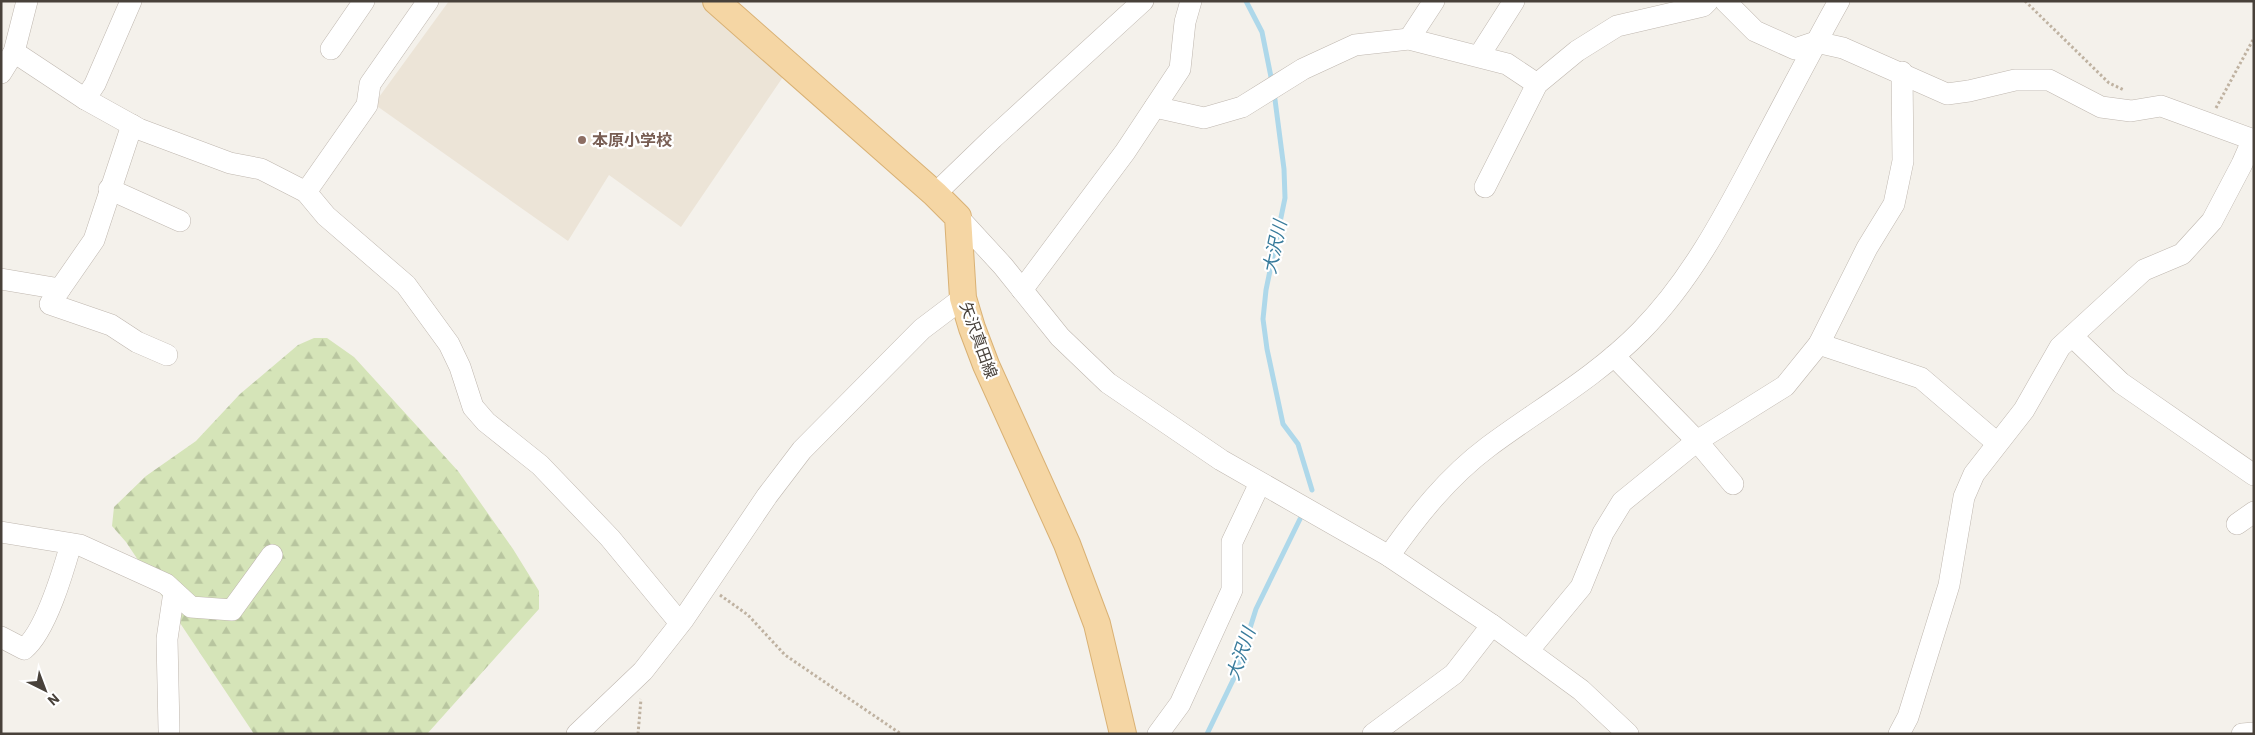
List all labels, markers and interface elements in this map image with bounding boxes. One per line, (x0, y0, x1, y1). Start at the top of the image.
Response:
place label: 本原小学校 (592, 130, 672, 150)
marker: 本原小学校 (576, 134, 588, 146)
water label: 大沢川 (1258, 216, 1292, 276)
street label: 矢沢真田線 (956, 299, 1002, 381)
water label: 大沢川 (1221, 623, 1261, 683)
north arrow (20, 665, 70, 715)
text: N (44, 690, 63, 710)

